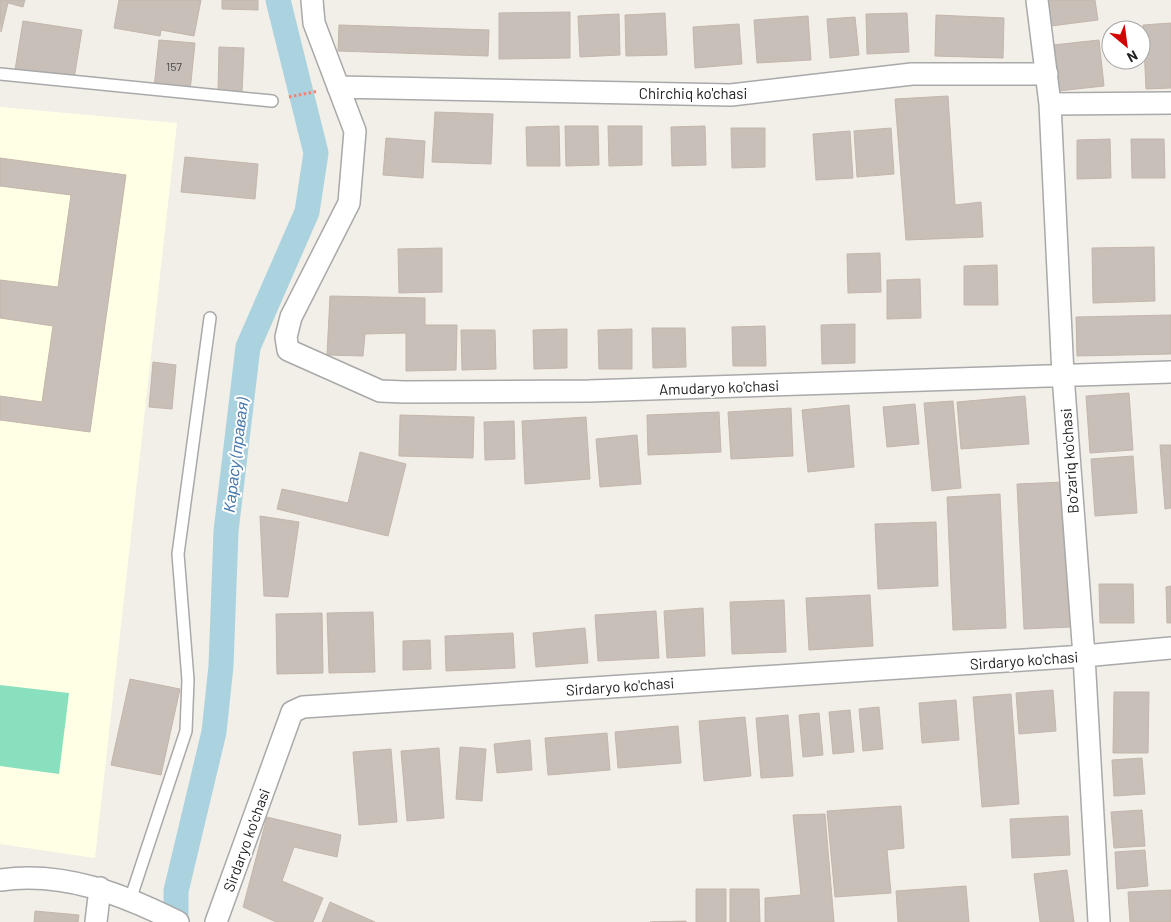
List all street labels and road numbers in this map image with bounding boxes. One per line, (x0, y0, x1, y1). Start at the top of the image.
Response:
street label: Chirchiq ko'chasi (639, 84, 747, 102)
street label: Amudaryo ko'chasi (659, 376, 779, 398)
street label: Bo'zariq ko'chasi (1056, 408, 1082, 514)
street label: Sirdaryo ko'chasi (969, 647, 1079, 673)
street label: Sirdaryo ko'chasi (565, 673, 675, 699)
street label: Sirdaryo ko'chasi (219, 786, 273, 894)

